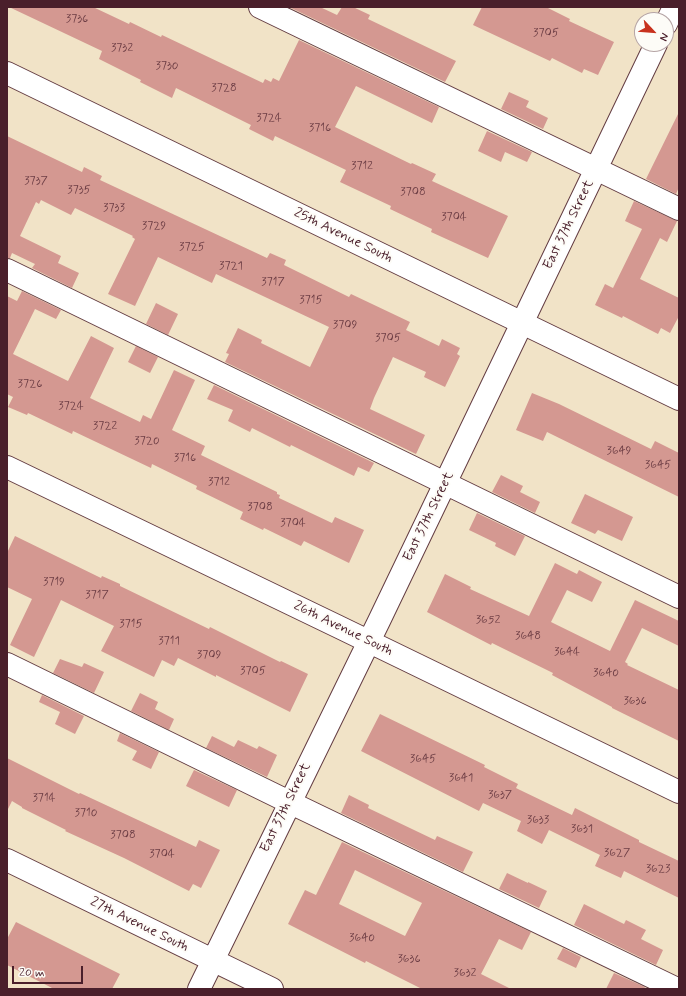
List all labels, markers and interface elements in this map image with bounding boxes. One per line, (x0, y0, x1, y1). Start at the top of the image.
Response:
house number: 3736 (66, 12, 88, 26)
north arrow (634, 12, 674, 52)
house number: 3705 (533, 26, 559, 40)
text: N (656, 30, 672, 43)
house number: 3732 (111, 41, 133, 55)
house number: 3730 (155, 59, 179, 73)
house number: 3728 (211, 81, 237, 95)
house number: 3724 (256, 111, 282, 125)
house number: 3716 (309, 121, 331, 135)
house number: 3712 (351, 159, 373, 173)
house number: 3737 (24, 174, 48, 188)
street label: East 37th Street (540, 177, 598, 273)
house number: 3735 (67, 183, 91, 197)
house number: 3708 (400, 185, 426, 199)
house number: 3733 (103, 201, 125, 215)
street label: 25th Avenue South (291, 205, 395, 267)
house number: 3704 (441, 210, 467, 224)
house number: 3729 (142, 219, 166, 233)
house number: 3725 (179, 240, 205, 254)
house number: 3721 (219, 259, 243, 273)
house number: 3717 (261, 275, 285, 289)
house number: 3715 (299, 293, 323, 307)
house number: 3709 (333, 318, 357, 332)
house number: 3705 (375, 331, 401, 345)
house number: 3726 (18, 377, 42, 391)
house number: 3724 (58, 399, 84, 413)
house number: 3722 (93, 419, 117, 433)
house number: 3720 (134, 434, 160, 448)
house number: 3649 (606, 444, 632, 458)
house number: 3716 (174, 451, 196, 465)
house number: 3645 (645, 458, 671, 472)
street label: East 37th Street (400, 469, 458, 565)
house number: 3712 (208, 475, 230, 489)
house number: 3708 (247, 500, 273, 514)
house number: 3704 (280, 516, 306, 530)
house number: 3719 (43, 575, 65, 589)
house number: 3717 (85, 588, 109, 602)
street label: 26th Avenue South (291, 598, 395, 660)
house number: 3652 (476, 613, 500, 627)
house number: 3715 (119, 617, 143, 631)
house number: 3648 (515, 629, 541, 643)
house number: 3711 (158, 634, 180, 648)
house number: 3644 (554, 645, 580, 659)
house number: 3709 (197, 648, 221, 662)
house number: 3705 (240, 664, 266, 678)
house number: 3640 (593, 666, 619, 680)
house number: 3636 (623, 694, 647, 708)
house number: 3645 (410, 752, 436, 766)
street label: East 37th Street (257, 760, 315, 856)
house number: 3641 (449, 771, 473, 785)
house number: 3637 (488, 788, 512, 802)
house number: 3714 (32, 791, 56, 805)
house number: 3710 (75, 806, 97, 820)
house number: 3633 (527, 813, 549, 827)
house number: 3631 (571, 822, 593, 836)
house number: 3708 (110, 828, 136, 842)
house number: 3627 (604, 846, 630, 860)
house number: 3704 (149, 847, 175, 861)
house number: 3623 (646, 862, 670, 876)
street label: 27th Avenue South (87, 894, 191, 956)
house number: 3640 (349, 931, 375, 945)
house number: 3636 (397, 952, 421, 966)
scale bar (14, 958, 85, 984)
text: 20 m (19, 965, 45, 981)
house number: 3632 (454, 966, 476, 980)

